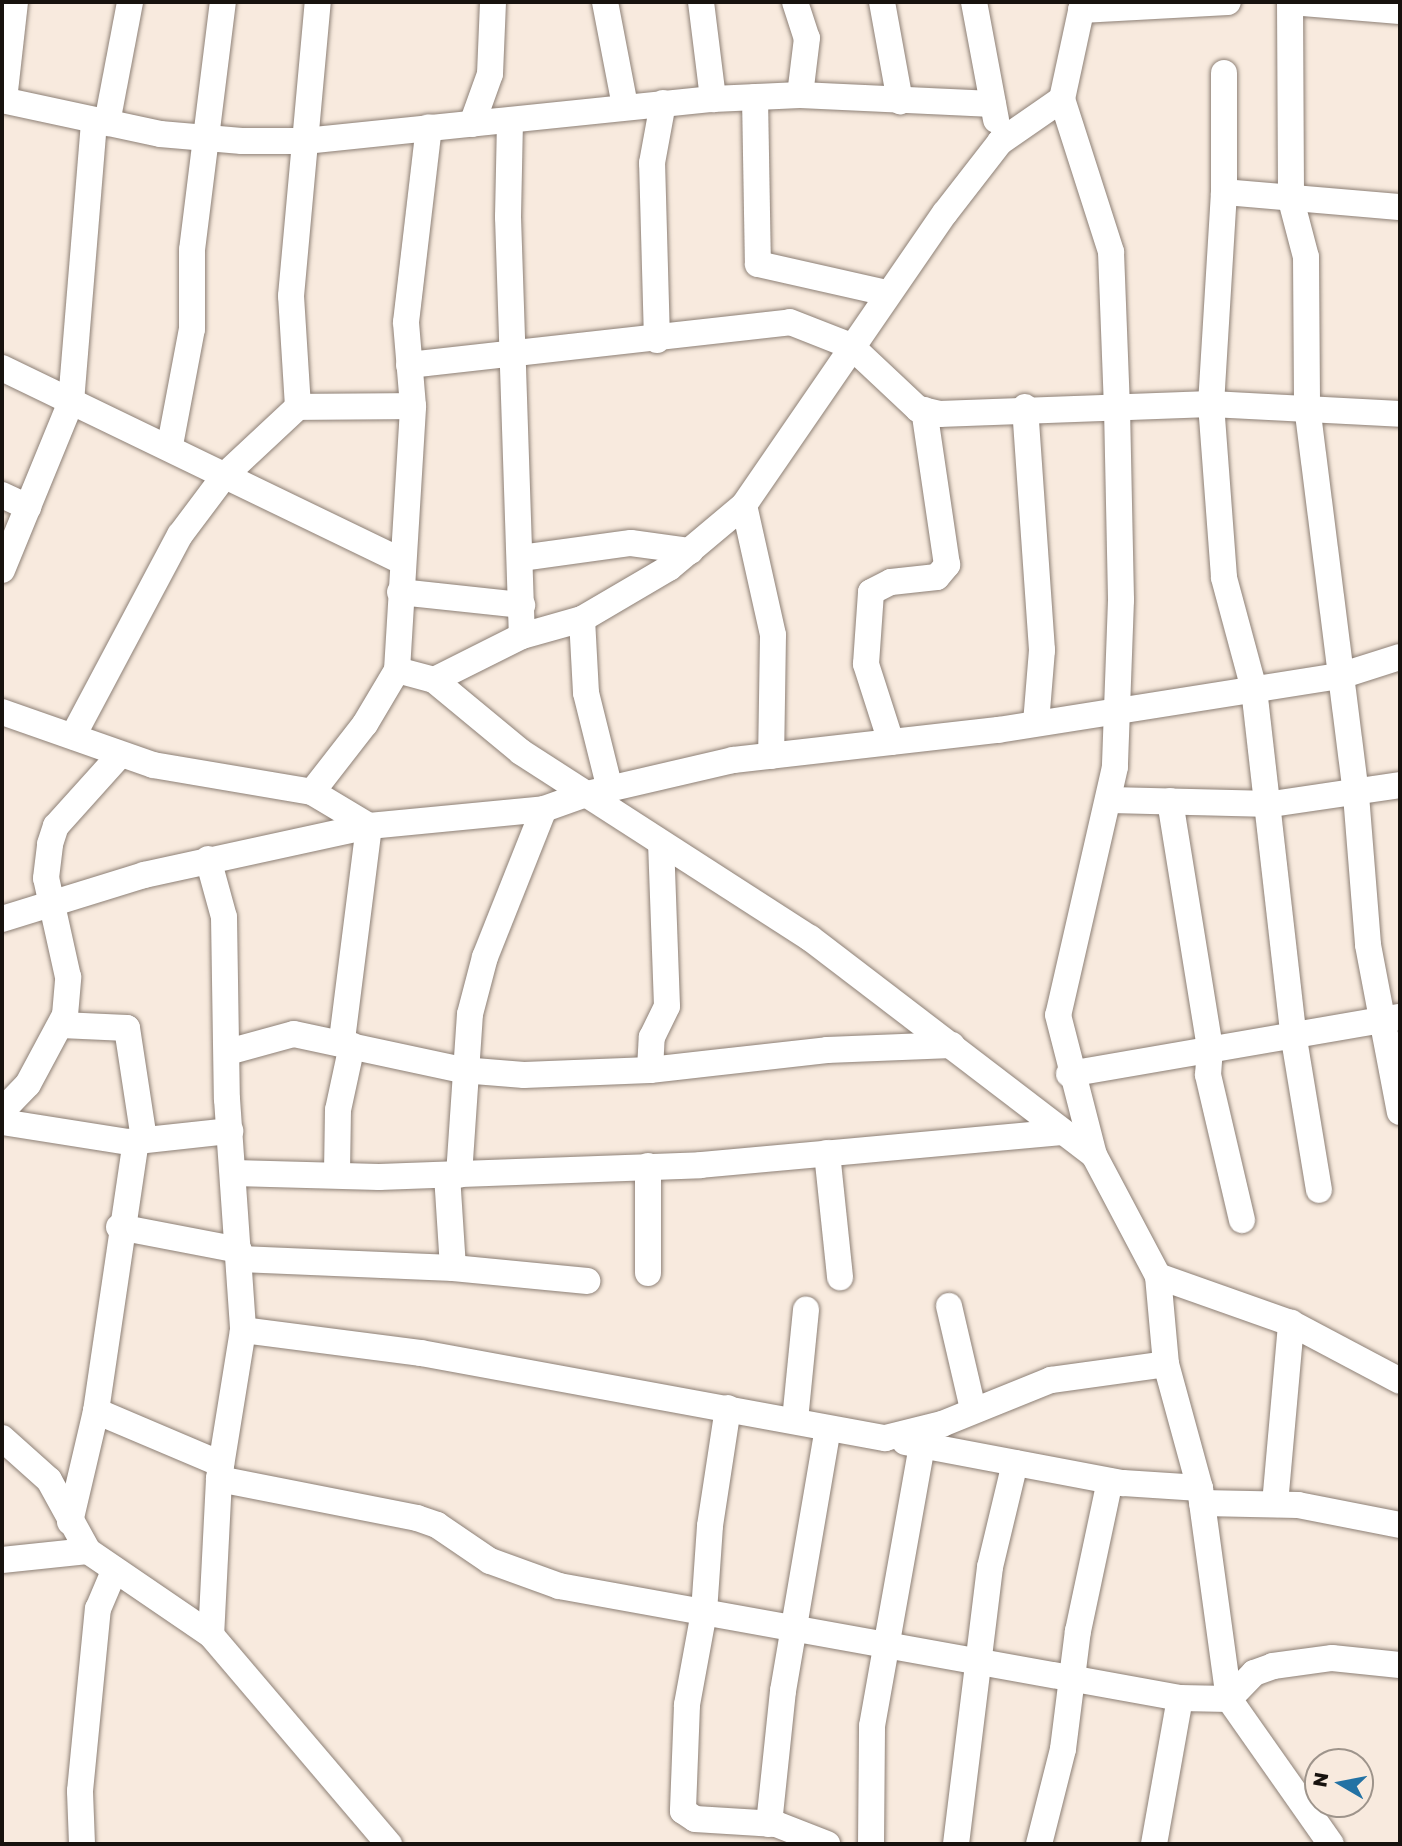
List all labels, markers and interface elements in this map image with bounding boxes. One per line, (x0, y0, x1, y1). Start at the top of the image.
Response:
north arrow (1304, 1748, 1374, 1818)
text: N (1307, 1771, 1332, 1789)

